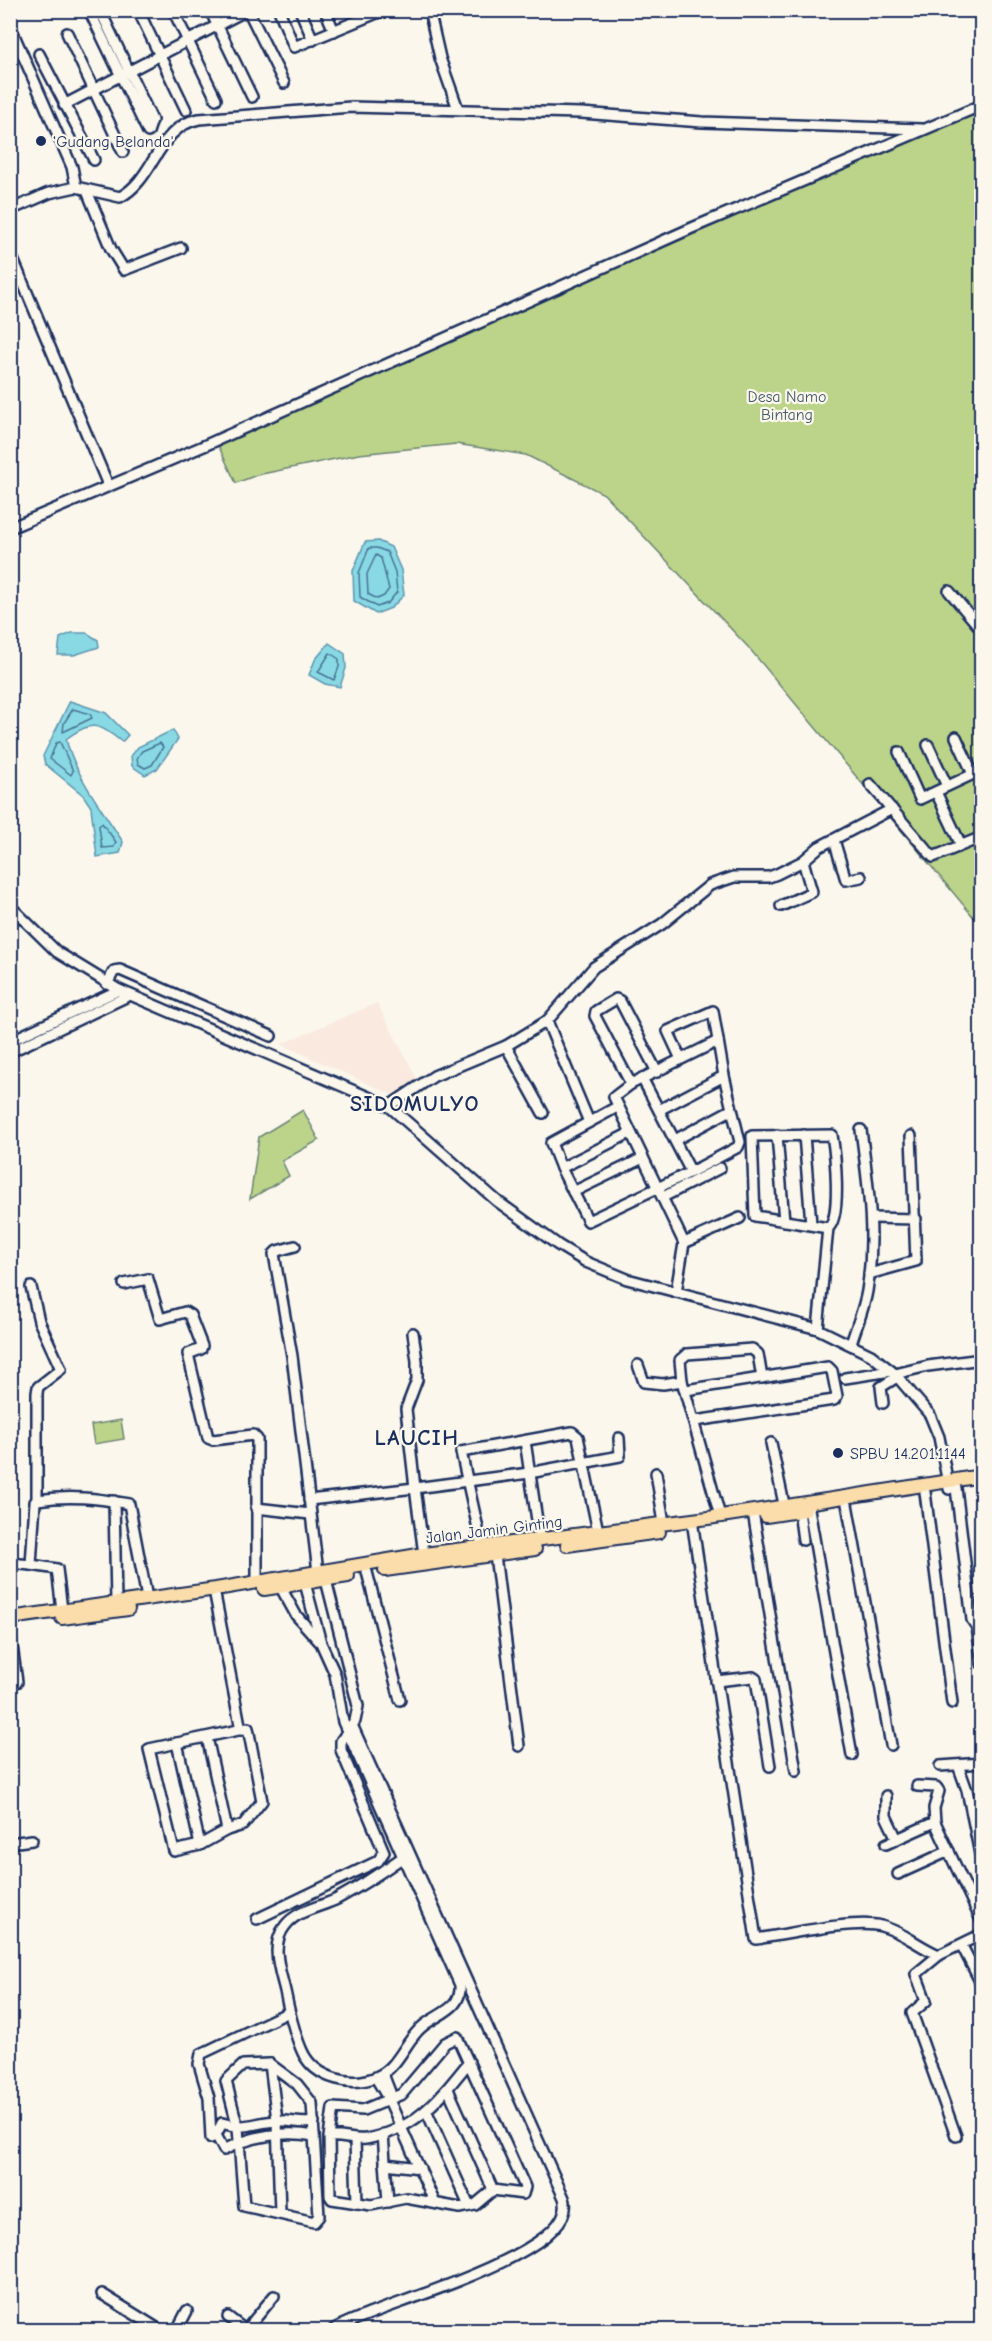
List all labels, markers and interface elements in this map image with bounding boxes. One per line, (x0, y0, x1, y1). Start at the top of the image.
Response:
place label: 'Gudang Belanda' (53, 133, 174, 151)
marker: 'Gudang Belanda' (34, 134, 48, 148)
park label: Desa Namo Bintang (748, 388, 826, 424)
district label: SIDOMULYO (350, 1091, 480, 1117)
district label: LAUCIH (375, 1425, 460, 1451)
place label: SPBU 14.201.1144 (850, 1445, 966, 1463)
marker: SPBU 14.201.1144 (831, 1446, 845, 1460)
street label: Jalan Jamin Ginting (425, 1513, 564, 1547)

